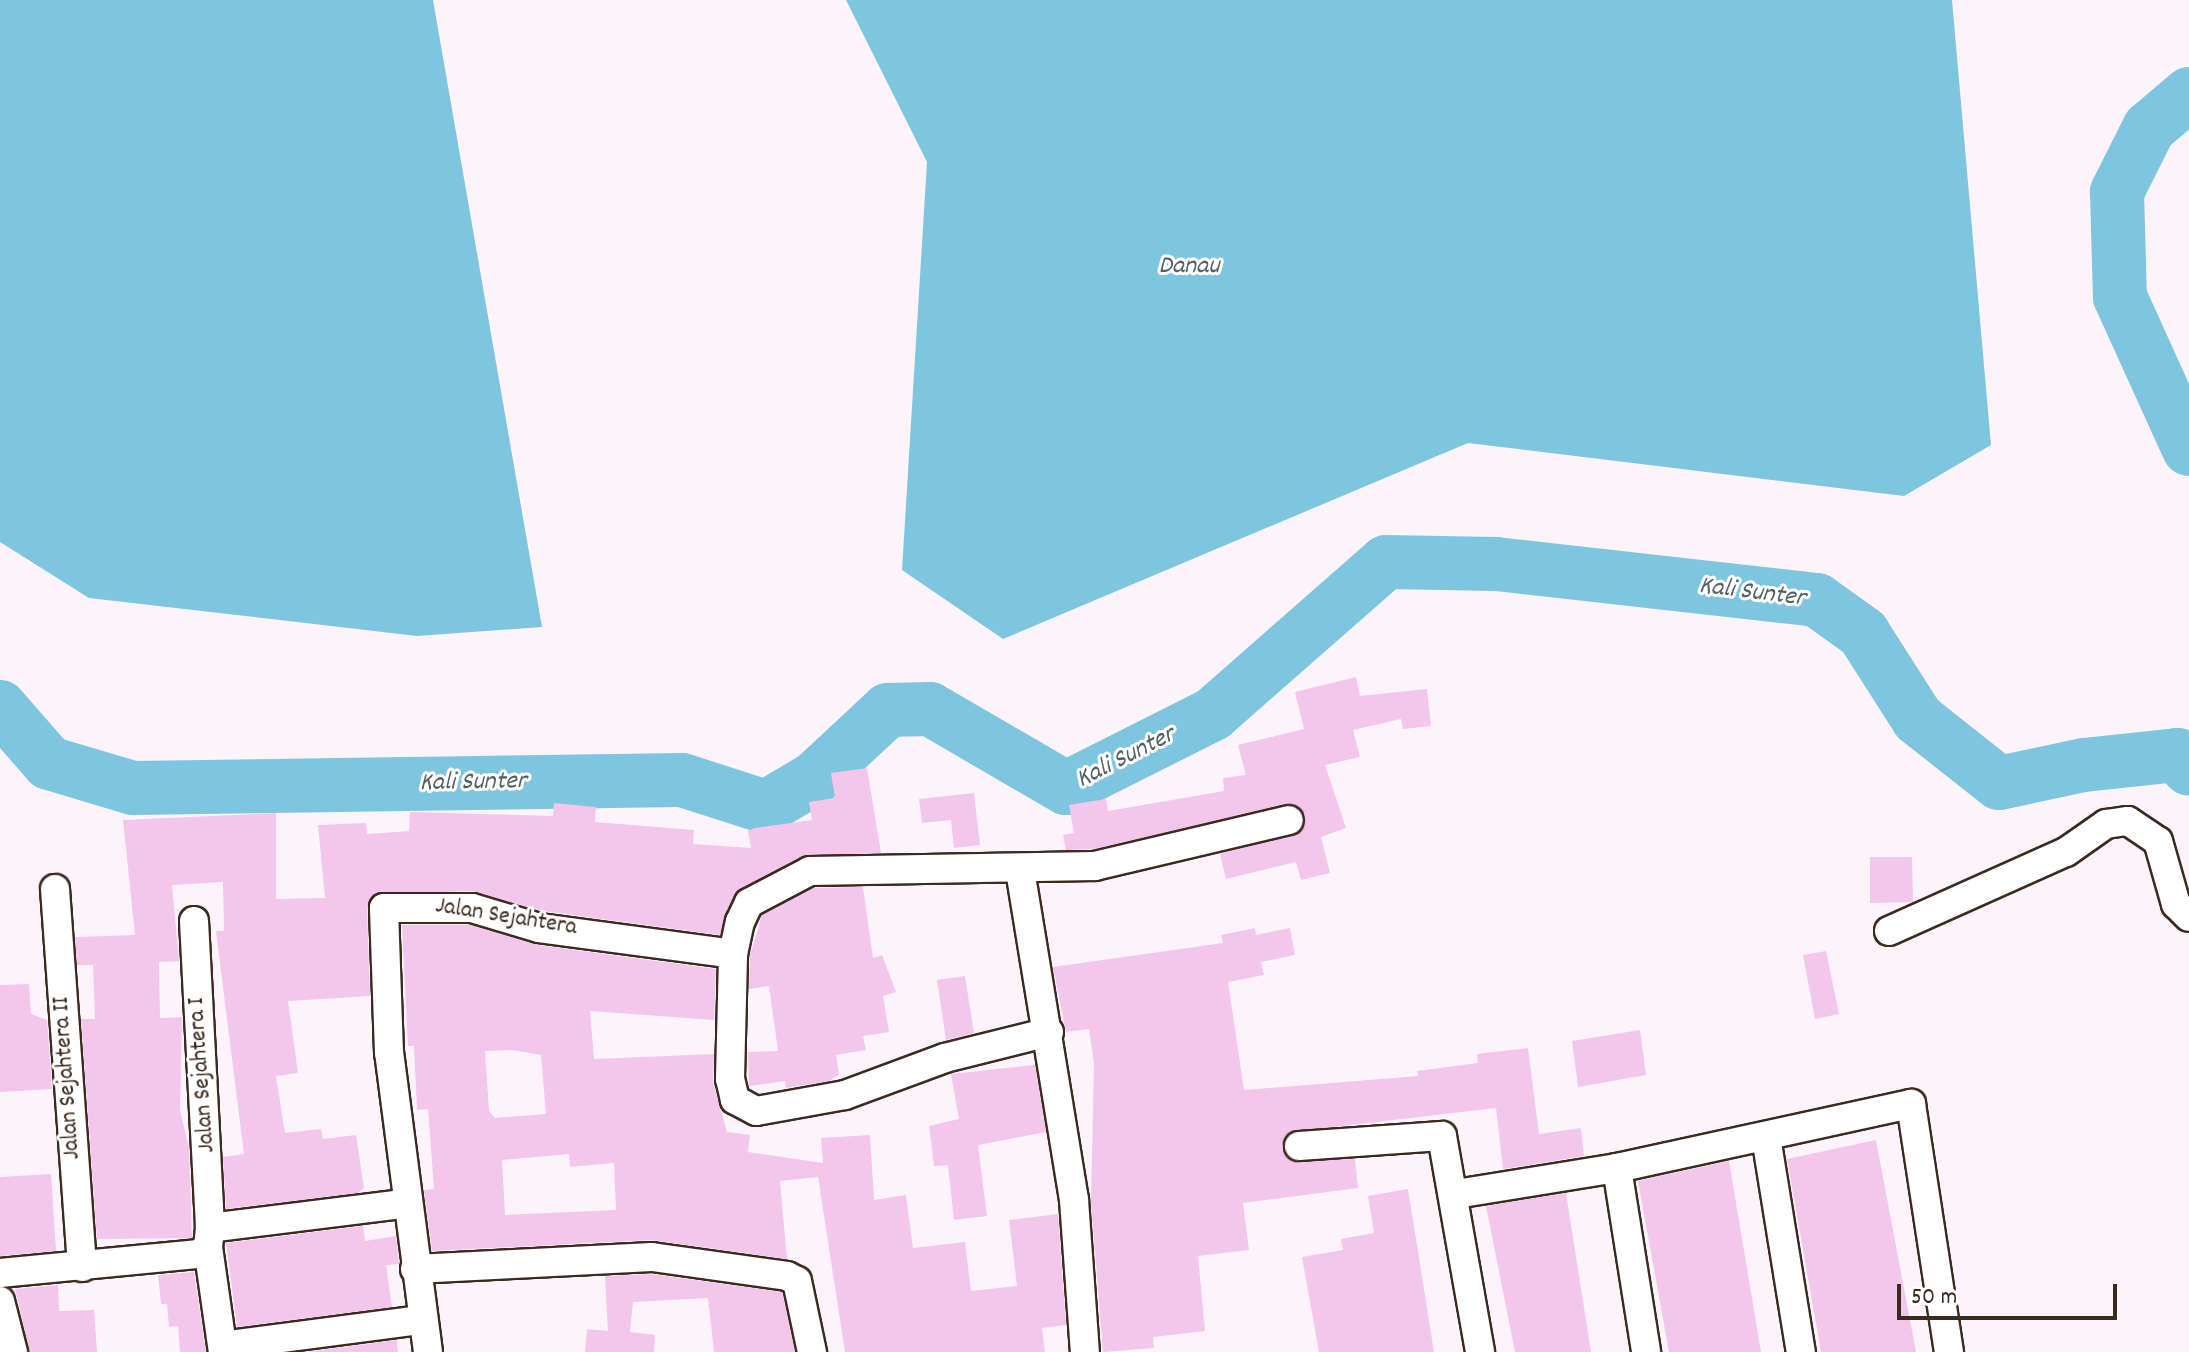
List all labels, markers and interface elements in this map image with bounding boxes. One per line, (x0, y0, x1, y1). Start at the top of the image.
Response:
water label: Danau (1158, 251, 1220, 283)
water label: Kali Sunter (1697, 571, 1807, 615)
water label: Kali Sunter (1071, 720, 1181, 796)
water label: Kali Sunter (420, 766, 526, 800)
street label: Jalan Sejahtera (433, 893, 579, 943)
street label: Jalan Sejahtera II (48, 996, 88, 1160)
street label: Jalan Sejahtera I (183, 996, 223, 1154)
scale bar (1901, 1268, 2121, 1318)
text: 50 m (1911, 1281, 1957, 1315)

